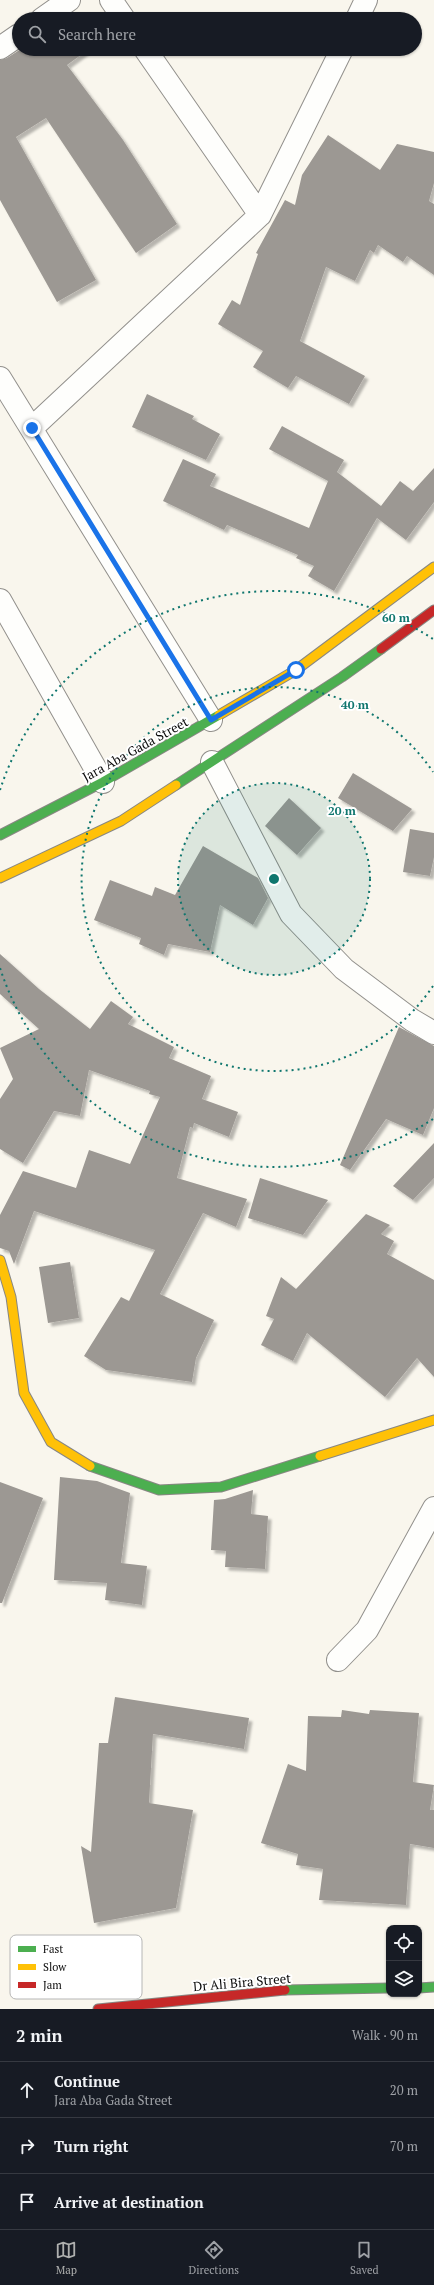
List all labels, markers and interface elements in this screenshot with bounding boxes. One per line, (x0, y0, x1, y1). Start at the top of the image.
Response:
search box (12, 12, 422, 56)
icon: search (26, 23, 48, 45)
text: Search here (58, 24, 136, 44)
route end (23, 419, 41, 437)
text: 60 m (382, 610, 410, 625)
route start (287, 661, 305, 679)
text: 40 m (341, 697, 369, 712)
street label: Jara Aba Gada Street (79, 712, 191, 786)
text: 20 m (328, 803, 356, 818)
centre of rings (267, 872, 281, 886)
map controls (386, 1925, 422, 1997)
button: locate (386, 1925, 422, 1961)
legend (10, 1935, 142, 1999)
text: Fast (43, 1942, 63, 1956)
text: Slow (43, 1960, 67, 1974)
button: layers (386, 1961, 422, 1997)
street label: Dr Ali Bira Street (192, 1969, 292, 1995)
text: Jam (43, 1978, 62, 1992)
text: 2 min (16, 2024, 63, 2047)
text: Walk · 90 m (352, 2026, 418, 2044)
text: Continue (54, 2071, 120, 2091)
icon: ahead (16, 2079, 38, 2101)
text: 20 m (390, 2081, 418, 2099)
text: Jara Aba Gada Street (54, 2091, 172, 2109)
icon: right (16, 2135, 38, 2157)
text: Turn right (54, 2136, 129, 2156)
text: 70 m (390, 2137, 418, 2155)
icon: arrive (16, 2191, 38, 2213)
text: Arrive at destination (54, 2192, 204, 2212)
tab: Map (55, 2239, 77, 2277)
tab: Directions (188, 2239, 239, 2277)
tab: Saved (350, 2239, 379, 2277)

